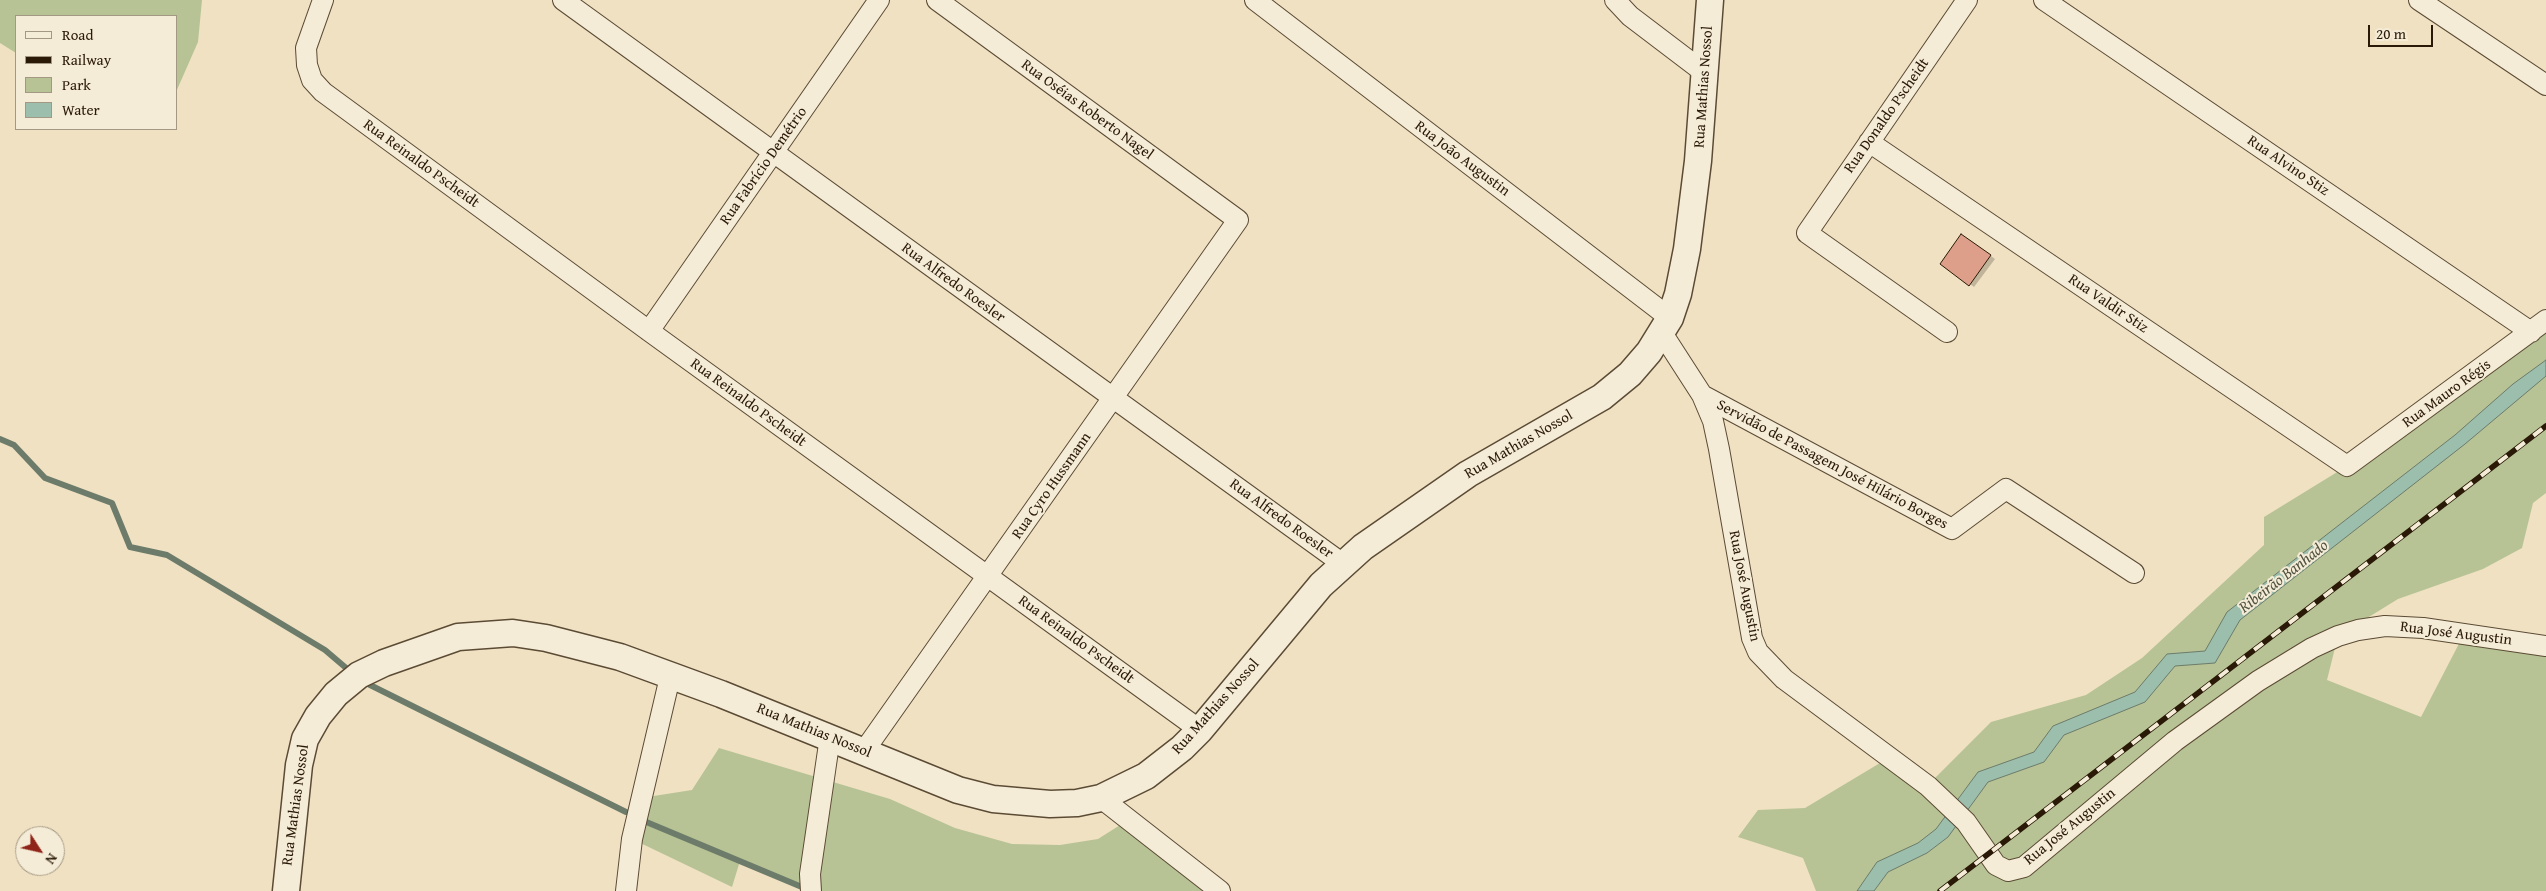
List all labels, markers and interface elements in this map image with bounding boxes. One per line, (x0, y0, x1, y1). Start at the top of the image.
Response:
legend (15, 15, 178, 130)
scale bar (2371, 15, 2436, 47)
text: 20 m (2376, 23, 2406, 44)
text: Road (62, 24, 93, 45)
street label: Rua Mathias Nossol (1691, 25, 1717, 149)
text: Railway (62, 49, 111, 70)
street label: Rua Donaldo Pscheidt (1841, 55, 1933, 177)
street label: Rua Oséias Roberto Nagel (1017, 56, 1157, 164)
text: Park (62, 74, 91, 95)
text: Water (62, 99, 100, 120)
street label: Rua Fabrício Demétrio (717, 104, 811, 228)
street label: Rua Reinaldo Pscheidt (359, 116, 483, 212)
street label: Rua João Augustin (1411, 117, 1513, 201)
street label: Rua Alvino Stiz (2244, 132, 2332, 200)
street label: Rua Alfredo Roesler (898, 239, 1008, 327)
street label: Rua Valdir Stiz (2065, 271, 2151, 337)
street label: Rua Reinaldo Pscheidt (686, 355, 810, 451)
street label: Rua Mauro Régis (2399, 356, 2495, 432)
street label: Servidão de Passagem José Hilário Borges (1713, 396, 1951, 534)
street label: Rua Mathias Nossol (1462, 407, 1576, 483)
street label: Rua Cyro Hussmann (1009, 429, 1095, 543)
street label: Rua Alfredo Roesler (1226, 475, 1336, 563)
street label: Rua José Augustin (1724, 529, 1764, 643)
water label: Ribeirão Banhado (2236, 536, 2332, 618)
street label: Rua Reinaldo Pscheidt (1014, 592, 1138, 688)
street label: Rua José Augustin (2399, 618, 2513, 650)
street label: Rua Mathias Nossol (1168, 656, 1264, 758)
street label: Rua Mathias Nossol (754, 700, 874, 762)
street label: Rua Mathias Nossol (279, 743, 313, 867)
street label: Rua José Augustin (2021, 785, 2119, 869)
north arrow (15, 826, 65, 876)
text: N (41, 849, 62, 869)

